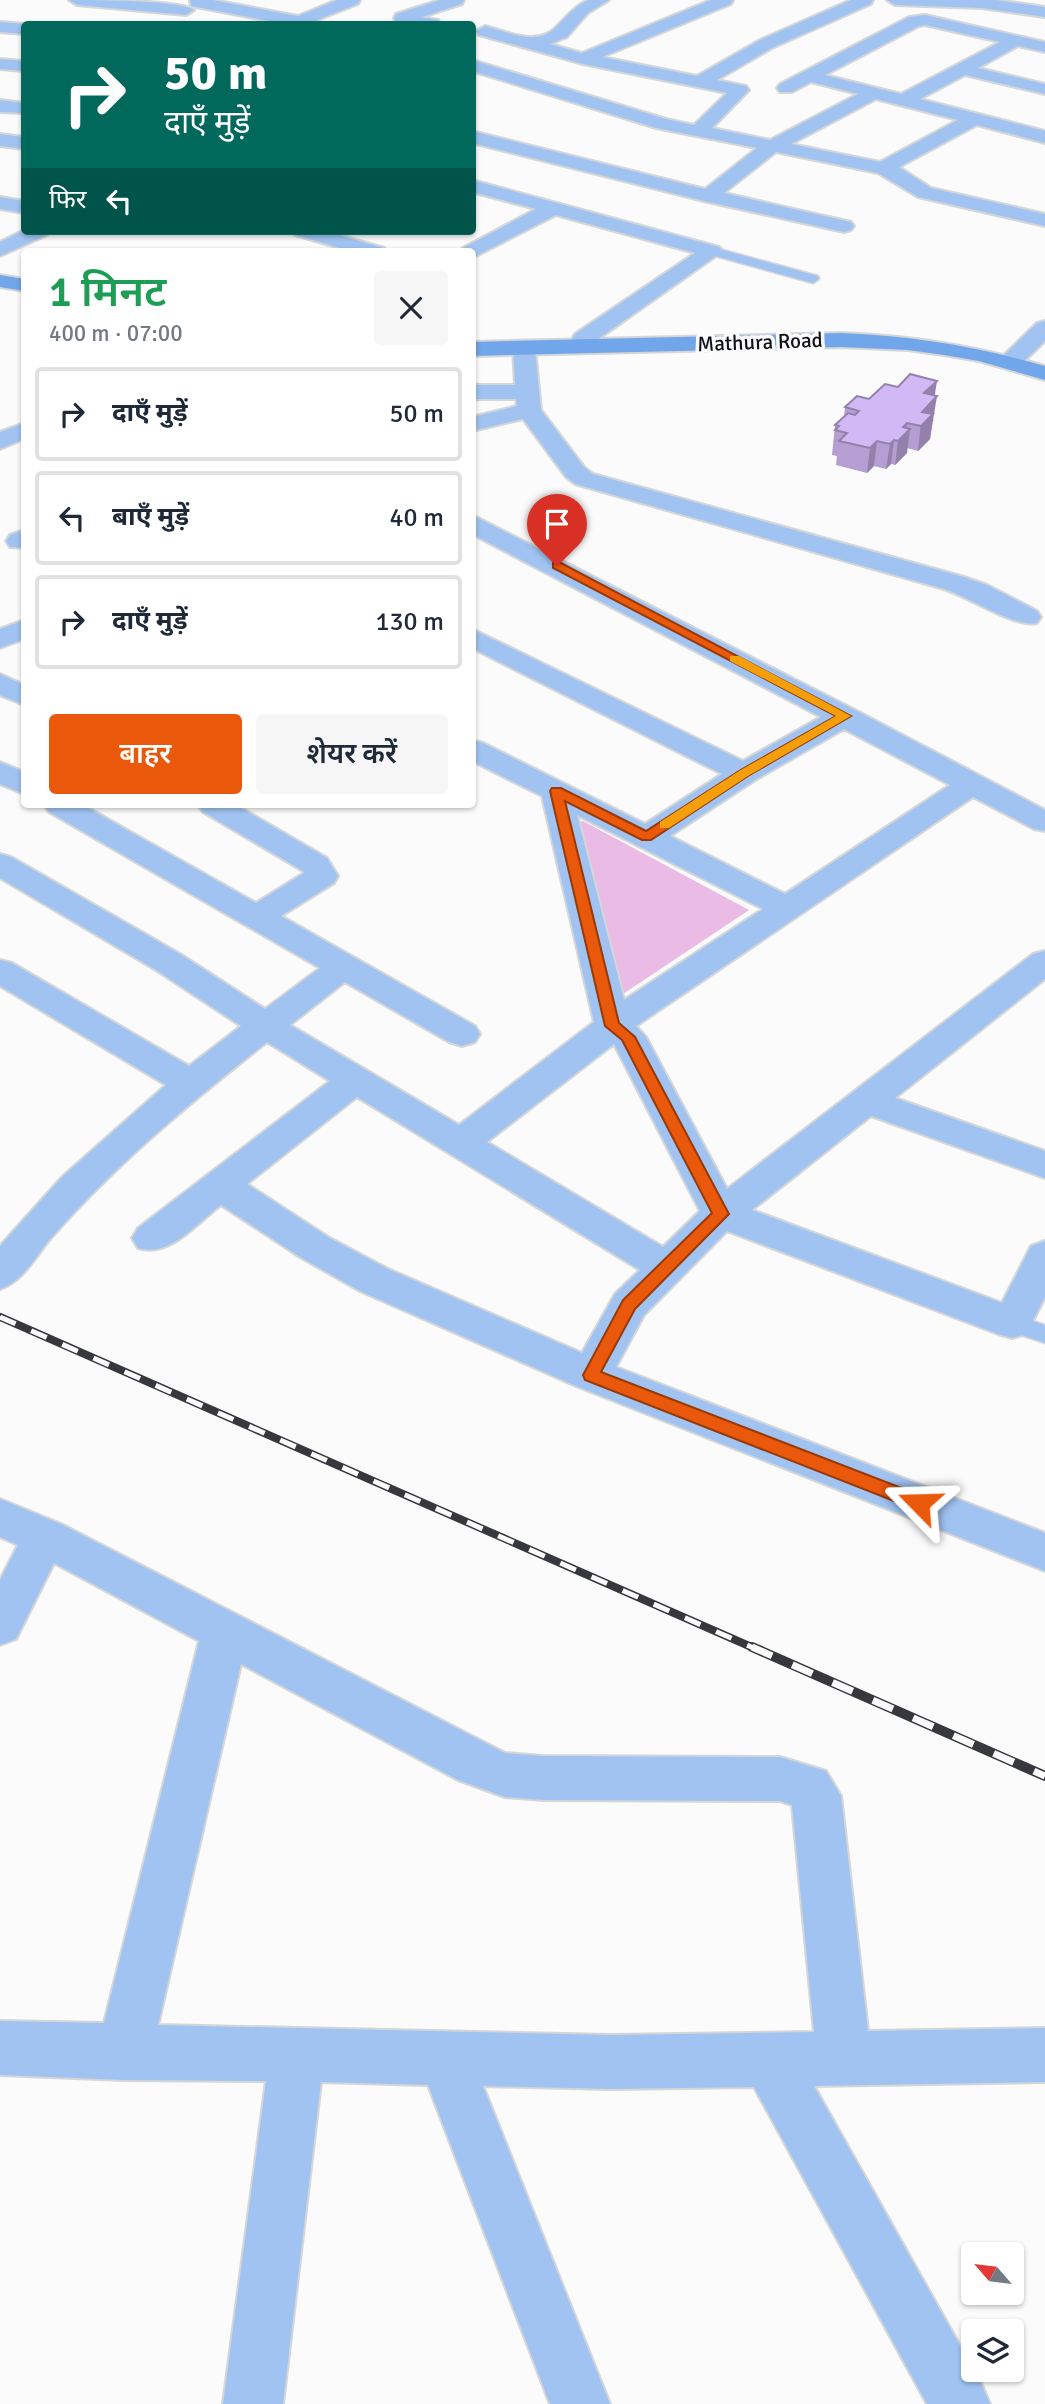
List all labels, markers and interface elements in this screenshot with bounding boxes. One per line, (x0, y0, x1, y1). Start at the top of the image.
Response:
text: 50 m (164, 43, 267, 103)
icon: right (49, 49, 140, 140)
text: दाएँ मुड़ें (164, 103, 250, 142)
icon: left (100, 182, 138, 220)
text: फिर (49, 184, 86, 216)
text: 1 मिनट (49, 267, 166, 318)
button: close (374, 271, 448, 345)
text: 400 m · 07:00 (49, 319, 183, 348)
street label: Mathura Road (697, 327, 823, 357)
icon: right (53, 395, 91, 433)
text: दाएँ मुड़ें (112, 397, 188, 429)
text: 50 m (389, 398, 444, 430)
pin (527, 494, 587, 566)
icon: left (53, 499, 91, 537)
text: बाएँ मुड़ें (112, 501, 189, 533)
text: 40 m (389, 502, 444, 534)
icon: arrive (538, 505, 576, 543)
icon: right (53, 603, 91, 641)
text: दाएँ मुड़ें (112, 605, 188, 637)
text: 130 m (375, 606, 444, 638)
button: बाहर (49, 714, 242, 794)
button: शेयर करें (256, 714, 448, 794)
position arrow (882, 1466, 956, 1540)
north arrow (961, 2242, 1024, 2305)
map controls (961, 2242, 1024, 2382)
button: layers (961, 2319, 1024, 2382)

